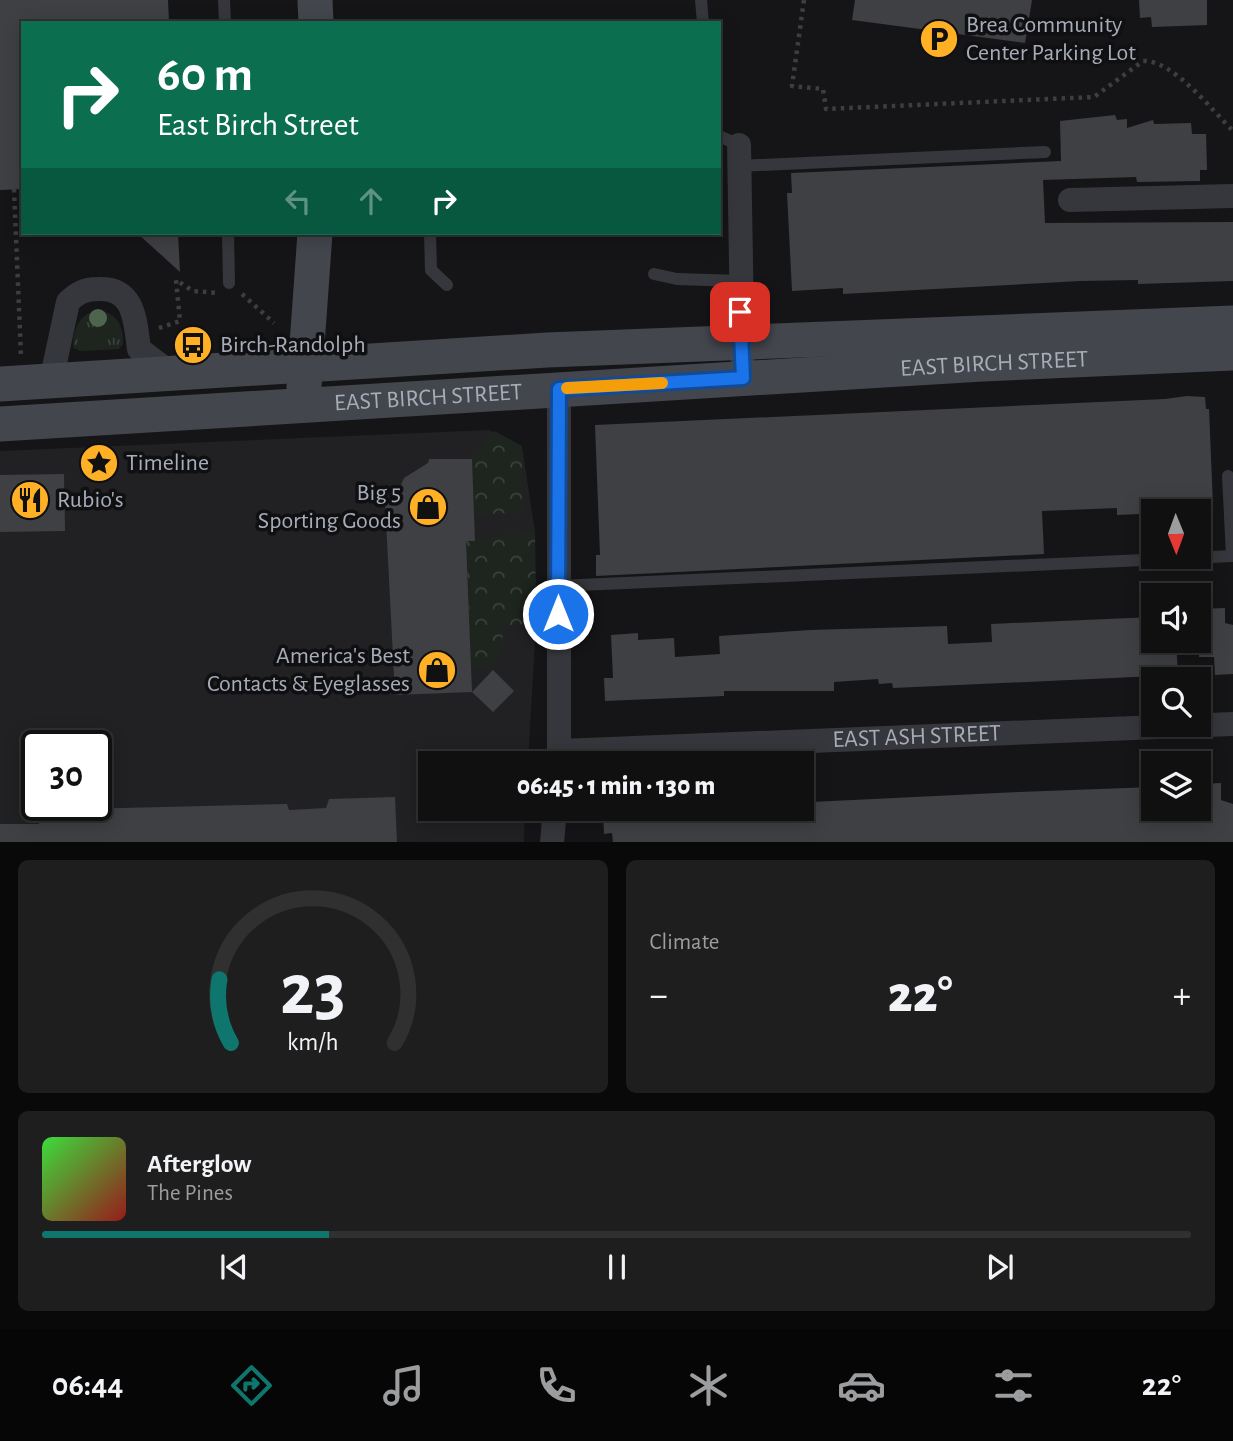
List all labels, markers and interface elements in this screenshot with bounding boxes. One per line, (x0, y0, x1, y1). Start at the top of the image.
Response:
place label: Brea Community Center Parking Lot (966, 13, 1136, 65)
parking icon: Brea Community Center Parking Lot (918, 18, 960, 60)
icon: right (42, 49, 133, 140)
text: 60 m (157, 51, 253, 100)
text: East Birch Street (157, 109, 359, 141)
icon: left (279, 182, 317, 220)
icon: ahead (352, 182, 390, 220)
icon: right (425, 182, 463, 220)
pin (710, 282, 770, 342)
icon: arrive (721, 293, 759, 331)
bus stop icon: Birch-Randolph (172, 324, 214, 366)
place label: Birch-Randolph (220, 333, 366, 357)
street label: EAST BIRCH STREET (899, 347, 1089, 381)
street label: EAST BIRCH STREET (333, 380, 523, 416)
place icon: Timeline (78, 442, 120, 484)
place label: Timeline (126, 451, 209, 475)
restaurant icon: Rubio's (9, 479, 51, 521)
place label: Big 5 Sporting Goods (258, 481, 401, 533)
shop icon: Big 5 Sporting Goods (407, 486, 449, 528)
place label: Rubio's (57, 488, 124, 512)
north arrow (1141, 499, 1211, 569)
map controls (1141, 499, 1211, 821)
position arrow (521, 577, 595, 651)
button: sound (1141, 583, 1211, 653)
place label: America's Best Contacts & Eyeglasses (207, 644, 410, 696)
shop icon: America's Best Contacts & Eyeglasses (416, 649, 458, 691)
button: search (1141, 667, 1211, 737)
street label: EAST ASH STREET (832, 721, 1002, 752)
speed limit sign: 30 (21, 730, 112, 821)
button: layers (1141, 751, 1211, 821)
text: 06:45 · 1 min · 130 m (517, 773, 715, 799)
text: Climate (650, 931, 719, 954)
text: 23 (280, 955, 346, 1028)
text: 22° (888, 969, 953, 1021)
text: − (650, 977, 668, 1015)
text: + (1173, 977, 1191, 1015)
text: km/h (287, 1029, 339, 1054)
text: Afterglow (147, 1151, 251, 1177)
text: The Pines (147, 1182, 233, 1205)
icon: previous (215, 1248, 253, 1286)
icon: pause (598, 1248, 636, 1286)
icon: next (981, 1248, 1019, 1286)
icon: directions (227, 1361, 276, 1410)
icon: music (379, 1361, 428, 1410)
icon: phone (532, 1361, 581, 1410)
icon: climate (684, 1361, 733, 1410)
icon: car (837, 1361, 886, 1410)
icon: filters (989, 1361, 1038, 1410)
text: 06:44 (52, 1369, 123, 1401)
text: 22° (1142, 1369, 1181, 1401)

